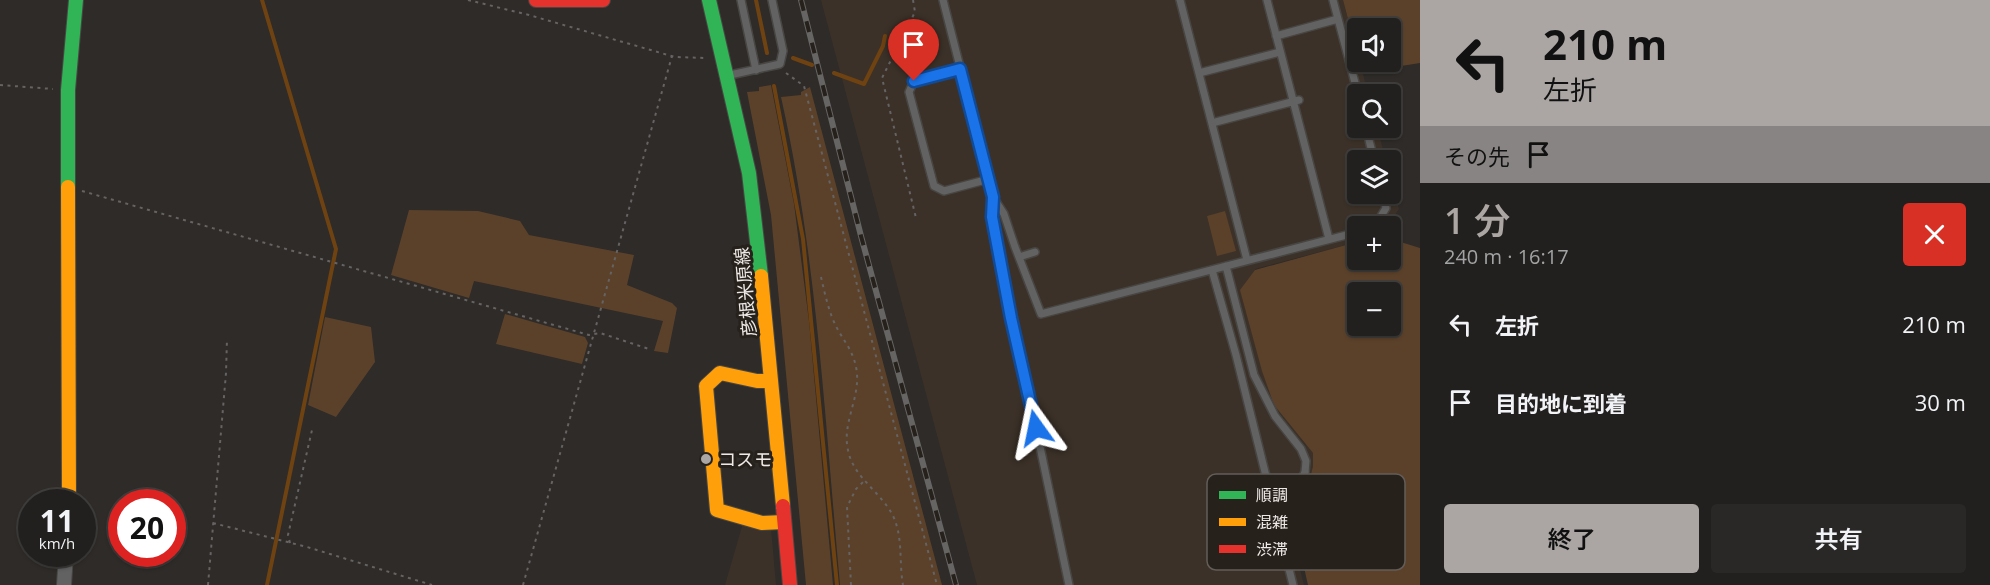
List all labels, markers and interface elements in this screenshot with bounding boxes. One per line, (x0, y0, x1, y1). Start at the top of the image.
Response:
text: 210 m (1543, 15, 1667, 72)
map controls (1347, 18, 1401, 336)
button: sound (1347, 18, 1401, 72)
pin (888, 19, 939, 81)
icon: left (1444, 24, 1522, 102)
icon: arrive (897, 28, 930, 61)
text: 左折 (1543, 71, 1597, 108)
button: search (1347, 84, 1401, 138)
icon: arrive (1522, 138, 1555, 171)
text: その先 (1444, 141, 1510, 171)
button: layers (1347, 150, 1401, 204)
text: 1 分 (1444, 196, 1510, 245)
button: close (1903, 203, 1966, 266)
button: + (1347, 216, 1401, 270)
text: 240 m · 16:17 (1444, 243, 1569, 270)
street label: 彦根米原線 (729, 246, 761, 338)
button: − (1347, 282, 1401, 336)
icon: left (1444, 308, 1477, 341)
text: 210 m (1902, 309, 1966, 339)
text: 左折 (1495, 310, 1539, 340)
icon: arrive (1444, 386, 1477, 419)
text: 30 m (1915, 387, 1966, 417)
text: 目的地に到着 (1495, 388, 1627, 418)
position arrow (1004, 396, 1068, 460)
place label: コスモ (718, 447, 772, 471)
marker: コスモ (699, 452, 713, 466)
legend (1207, 474, 1405, 570)
text: 順調 (1256, 484, 1288, 506)
speed limit sign: 20 (108, 489, 186, 567)
text: 11 (40, 500, 74, 541)
button: 終了 (1444, 504, 1699, 573)
button: 共有 (1711, 504, 1966, 573)
text: 混雑 (1256, 511, 1288, 533)
text: km/h (39, 533, 75, 553)
text: 渋滞 (1256, 538, 1288, 560)

